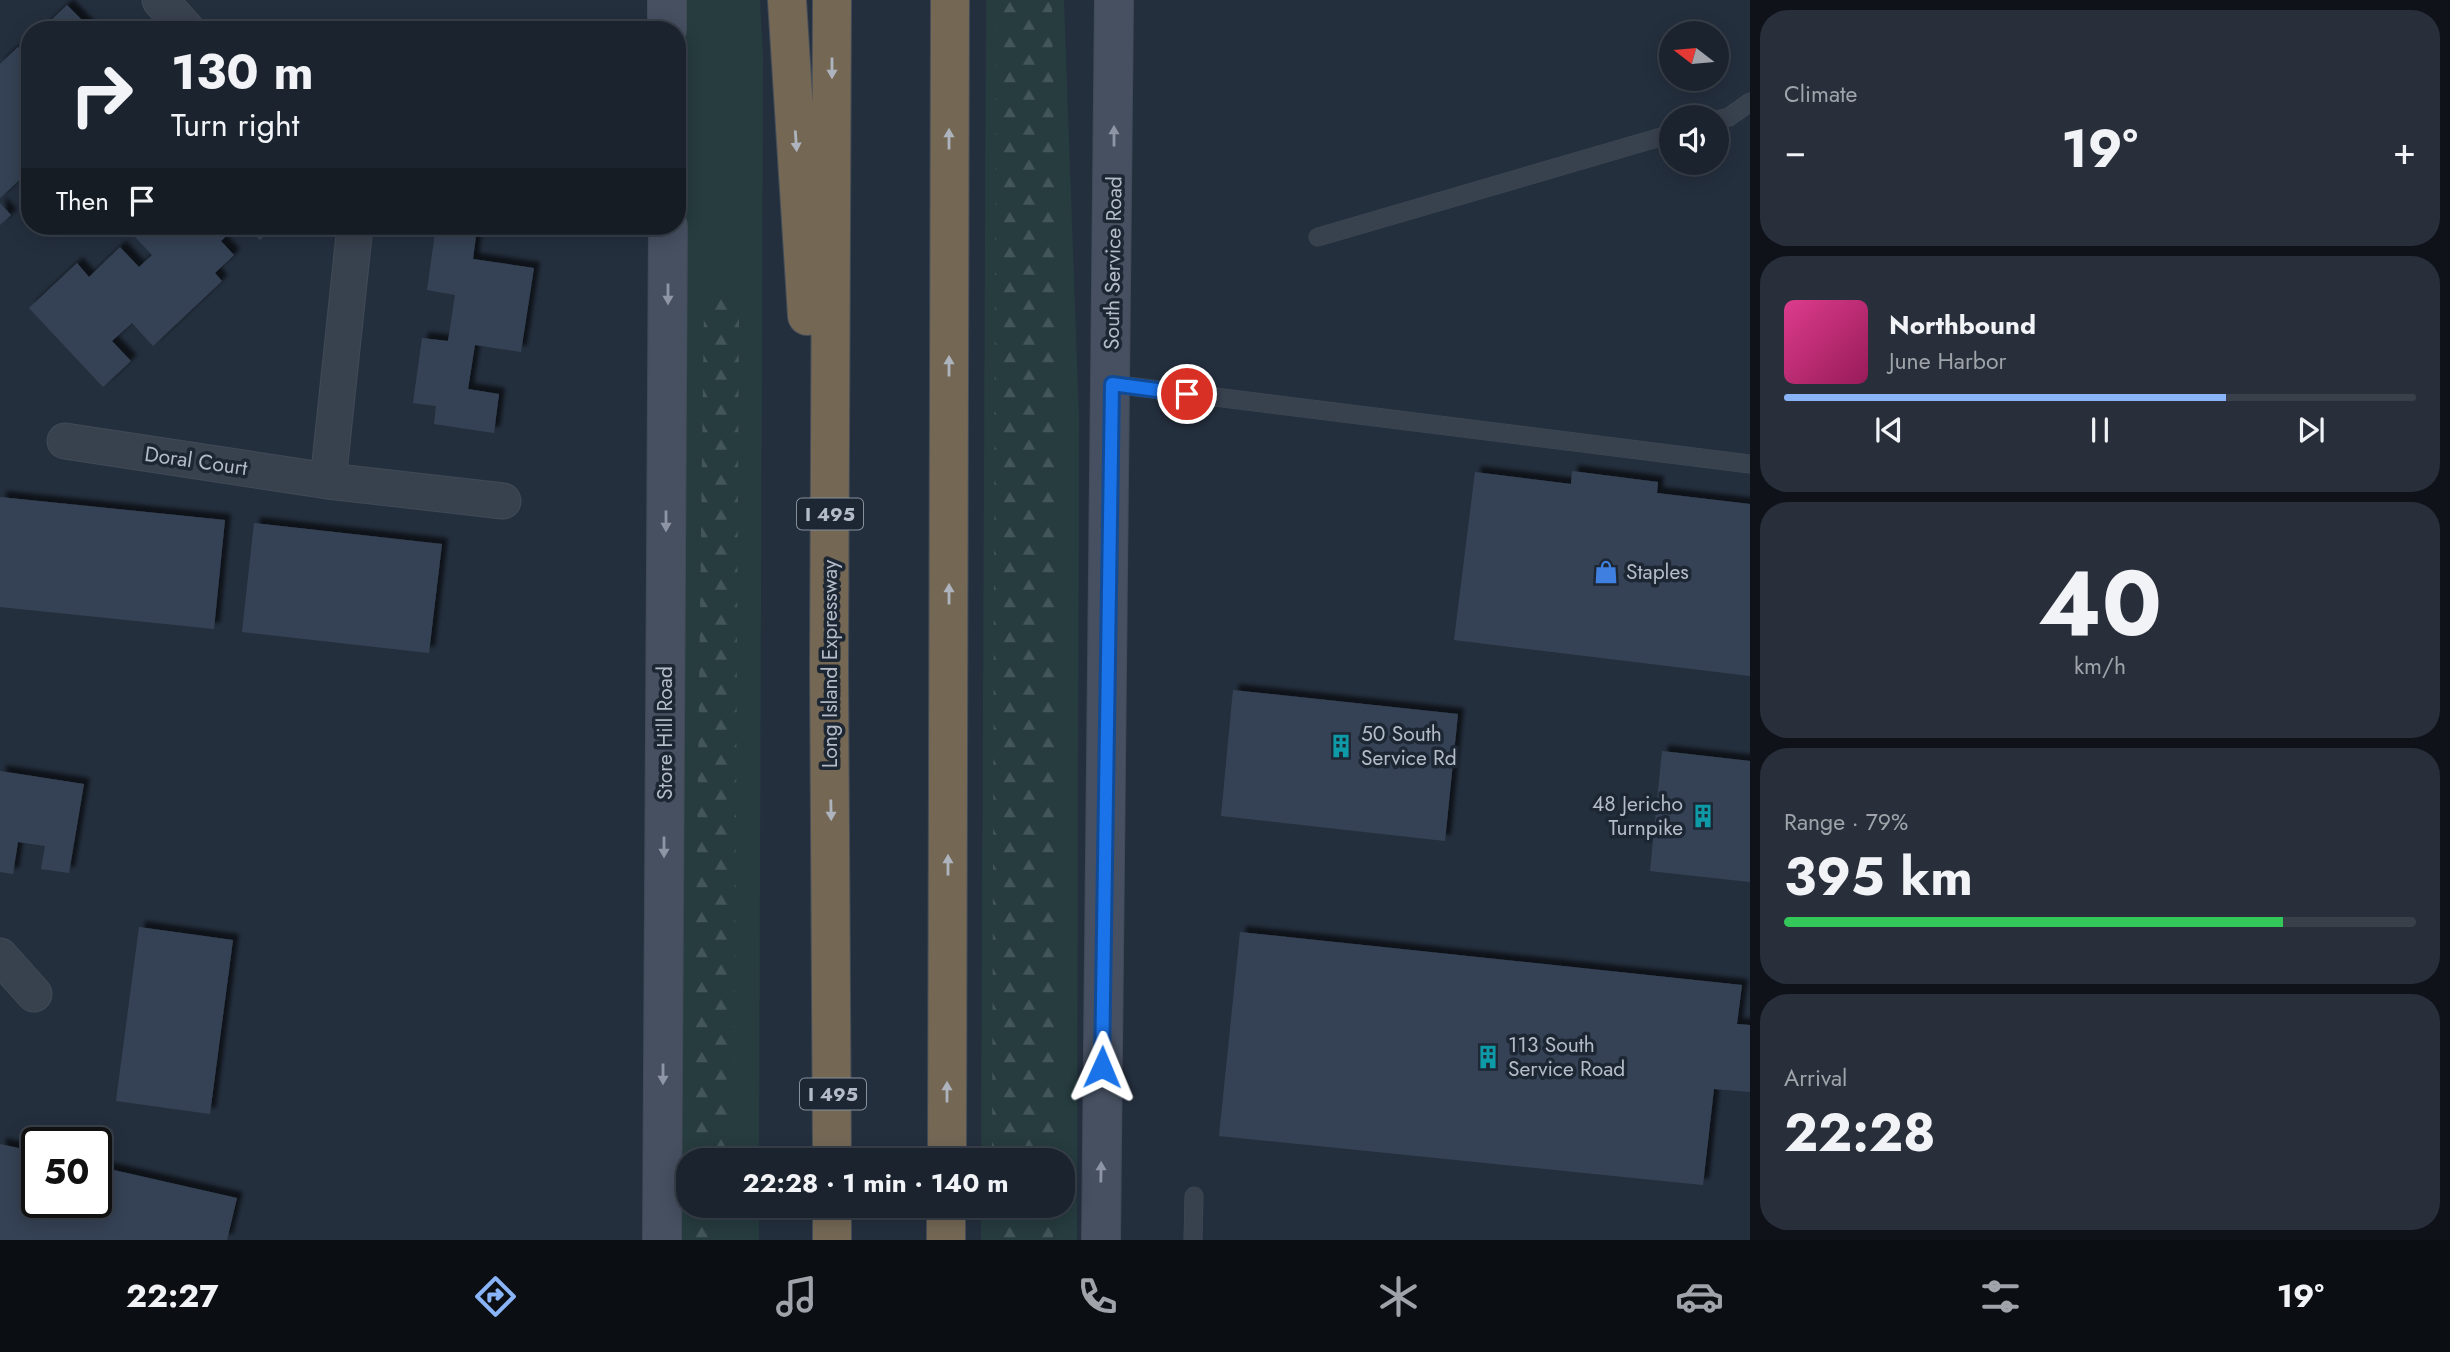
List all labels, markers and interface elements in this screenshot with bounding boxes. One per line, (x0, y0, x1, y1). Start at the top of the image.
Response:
north arrow (1659, 21, 1729, 91)
map controls (1659, 21, 1729, 175)
text: 130 m (171, 37, 314, 107)
icon: right (56, 49, 147, 140)
one-way arrow (826, 57, 837, 79)
text: Climate (1784, 77, 1857, 111)
text: Turn right (171, 102, 300, 148)
button: sound (1659, 105, 1729, 175)
text: 19° (2061, 111, 2138, 187)
text: − (1784, 123, 1806, 178)
text: + (2393, 123, 2416, 178)
one-way arrow (1108, 125, 1120, 147)
one-way arrow (943, 127, 955, 149)
one-way arrow (791, 131, 802, 153)
street label: South Service Road (1096, 176, 1130, 350)
text: Then (56, 182, 109, 220)
icon: arrive (123, 182, 161, 220)
one-way arrow (662, 283, 674, 305)
text: Northbound (1889, 306, 2036, 344)
text: June Harbor (1889, 344, 2006, 378)
one-way arrow (943, 355, 955, 377)
pin (1157, 364, 1217, 424)
icon: arrive (1168, 375, 1206, 413)
icon: previous (1870, 411, 1908, 449)
icon: pause (2081, 411, 2119, 449)
icon: next (2292, 411, 2330, 449)
street label: Doral Court (143, 439, 249, 483)
road number: I 495 (797, 499, 863, 530)
one-way arrow (660, 511, 672, 533)
text: 40 (2038, 538, 2162, 669)
place label: Staples (1626, 557, 1689, 587)
shop icon: Staples (1592, 558, 1620, 586)
street label: Long Island Expressway (815, 559, 845, 768)
one-way arrow (943, 582, 954, 604)
text: km/h (2074, 649, 2126, 683)
street label: Store Hill Road (650, 666, 680, 800)
place label: 50 South Service Rd (1361, 719, 1457, 773)
building icon: 50 South Service Rd (1327, 732, 1355, 760)
place label: 48 Jericho Turnpike (1592, 789, 1683, 843)
one-way arrow (825, 799, 837, 821)
building icon: 48 Jericho Turnpike (1689, 802, 1717, 830)
text: Range · 79% (1784, 805, 1908, 839)
one-way arrow (658, 836, 670, 858)
text: 395 km (1784, 839, 1973, 915)
one-way arrow (942, 853, 954, 875)
position arrow (1065, 1030, 1139, 1104)
place label: 113 South Service Road (1508, 1030, 1625, 1084)
building icon: 113 South Service Road (1474, 1043, 1502, 1071)
text: Arrival (1784, 1061, 1847, 1095)
one-way arrow (657, 1064, 669, 1086)
road number: I 495 (800, 1078, 866, 1110)
one-way arrow (941, 1081, 953, 1103)
text: 22:28 (1784, 1095, 1936, 1171)
speed limit sign: 50 (21, 1127, 112, 1218)
one-way arrow (1095, 1161, 1107, 1183)
text: 22:28 · 1 min · 140 m (743, 1164, 1008, 1202)
icon: directions (471, 1272, 520, 1321)
icon: music (772, 1272, 821, 1321)
icon: phone (1073, 1272, 1122, 1321)
icon: climate (1374, 1272, 1423, 1321)
icon: car (1675, 1272, 1724, 1321)
icon: filters (1976, 1272, 2025, 1321)
text: 22:27 (126, 1273, 219, 1319)
text: 19° (2277, 1273, 2324, 1319)

